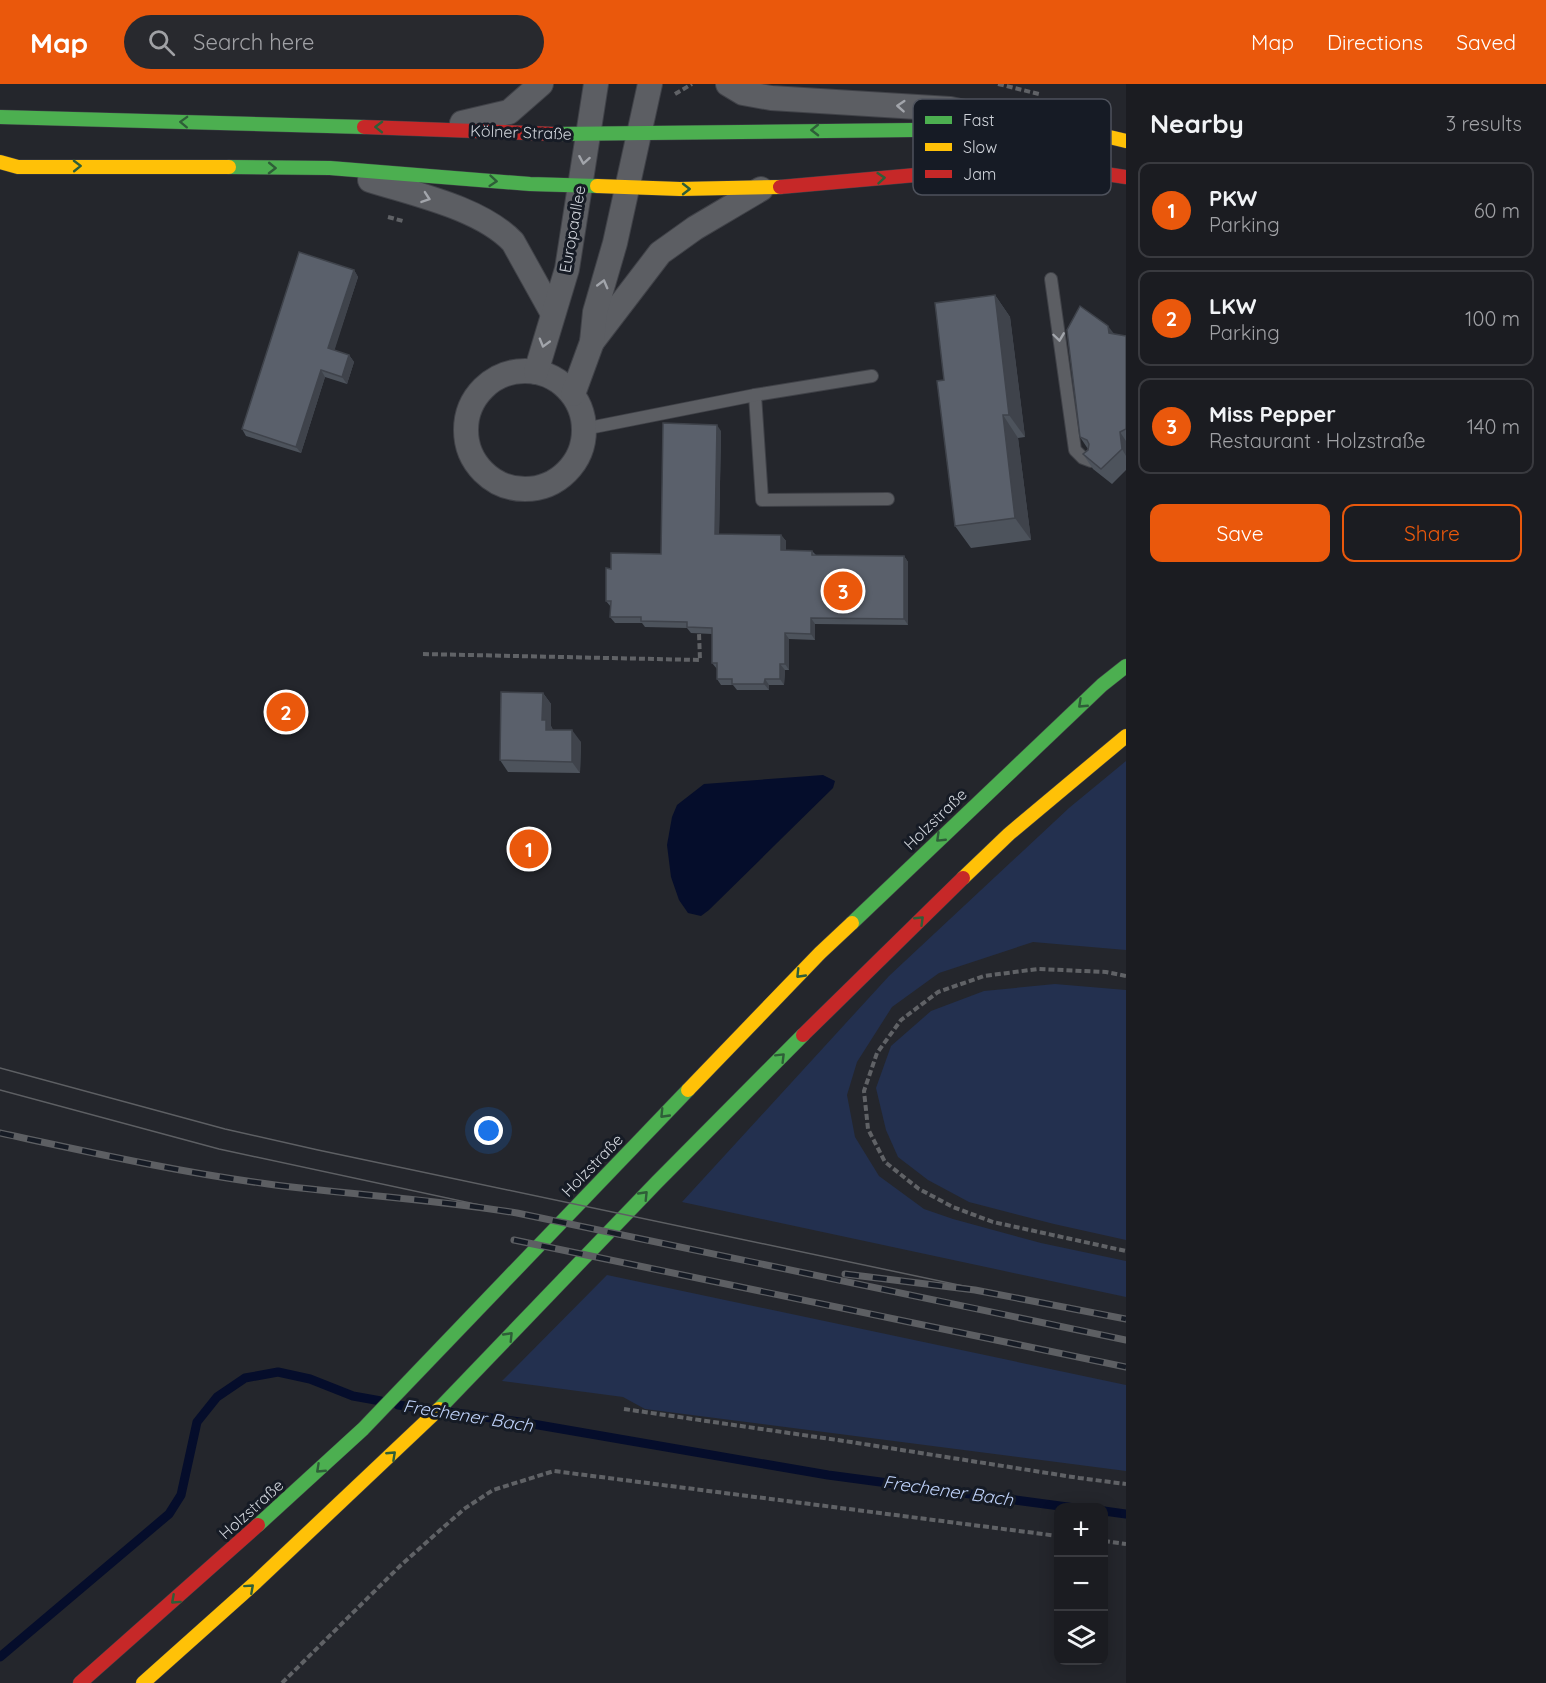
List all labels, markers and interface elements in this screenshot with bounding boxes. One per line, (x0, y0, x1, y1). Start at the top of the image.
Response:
search box (124, 15, 544, 69)
text: Map (30, 25, 88, 60)
icon: search (145, 26, 178, 59)
text: Search here (193, 28, 315, 56)
text: Map (1251, 29, 1294, 55)
text: Directions (1327, 29, 1423, 55)
text: Saved (1456, 29, 1516, 55)
legend (913, 99, 1111, 195)
one-way arrow (897, 100, 906, 113)
text: Nearby (1150, 107, 1244, 140)
text: Fast (963, 110, 994, 130)
text: 3 results (1446, 111, 1522, 136)
one-way arrow (179, 116, 188, 129)
street label: Kölner Straße (470, 120, 572, 144)
one-way arrow (374, 121, 383, 134)
one-way arrow (811, 124, 820, 136)
text: Slow (963, 137, 997, 157)
one-way arrow (578, 155, 591, 165)
one-way arrow (72, 160, 81, 172)
one-way arrow (267, 161, 276, 174)
text: Jam (963, 164, 996, 184)
one-way arrow (877, 172, 886, 185)
one-way arrow (489, 175, 498, 188)
one-way arrow (682, 183, 691, 195)
street label: Europaallee (555, 184, 589, 274)
text: PKW (1209, 184, 1257, 212)
one-way arrow (420, 191, 431, 203)
text: 1 (1168, 198, 1175, 223)
text: 60 m (1474, 198, 1520, 223)
text: Parking (1209, 212, 1280, 237)
one-way arrow (596, 279, 608, 290)
text: LKW (1209, 292, 1256, 320)
text: 2 (1166, 306, 1177, 331)
text: 100 m (1465, 306, 1520, 331)
text: Parking (1209, 320, 1280, 345)
one-way arrow (1053, 333, 1065, 342)
one-way arrow (539, 338, 552, 348)
text: Miss Pepper (1209, 400, 1336, 428)
text: 3 (1166, 414, 1177, 439)
text: 140 m (1467, 414, 1520, 439)
text: Restaurant · Holzstraße (1209, 428, 1426, 453)
button: Save (1150, 504, 1330, 562)
button: Share (1342, 504, 1522, 562)
pin: 3 (824, 568, 862, 614)
pin: 2 (266, 690, 306, 734)
one-way arrow (1078, 697, 1088, 708)
street label: Holzstraße (899, 784, 971, 854)
pin: 1 (510, 826, 548, 872)
one-way arrow (936, 831, 946, 842)
one-way arrow (914, 916, 924, 927)
one-way arrow (796, 967, 807, 977)
one-way arrow (774, 1053, 785, 1064)
one-way arrow (660, 1107, 671, 1117)
your location (474, 1116, 503, 1145)
street label: Holzstraße (557, 1129, 627, 1201)
one-way arrow (637, 1192, 648, 1202)
one-way arrow (502, 1333, 513, 1344)
water label: Frechener Bach (402, 1394, 535, 1437)
one-way arrow (385, 1451, 395, 1462)
one-way arrow (316, 1462, 326, 1473)
water label: Frechener Bach (882, 1470, 1015, 1511)
street label: Holzstraße (215, 1475, 287, 1543)
map controls (1054, 1503, 1108, 1665)
button: + (1054, 1503, 1108, 1557)
button: − (1054, 1557, 1108, 1611)
one-way arrow (243, 1584, 253, 1595)
one-way arrow (171, 1593, 182, 1604)
button: layers (1054, 1611, 1108, 1665)

